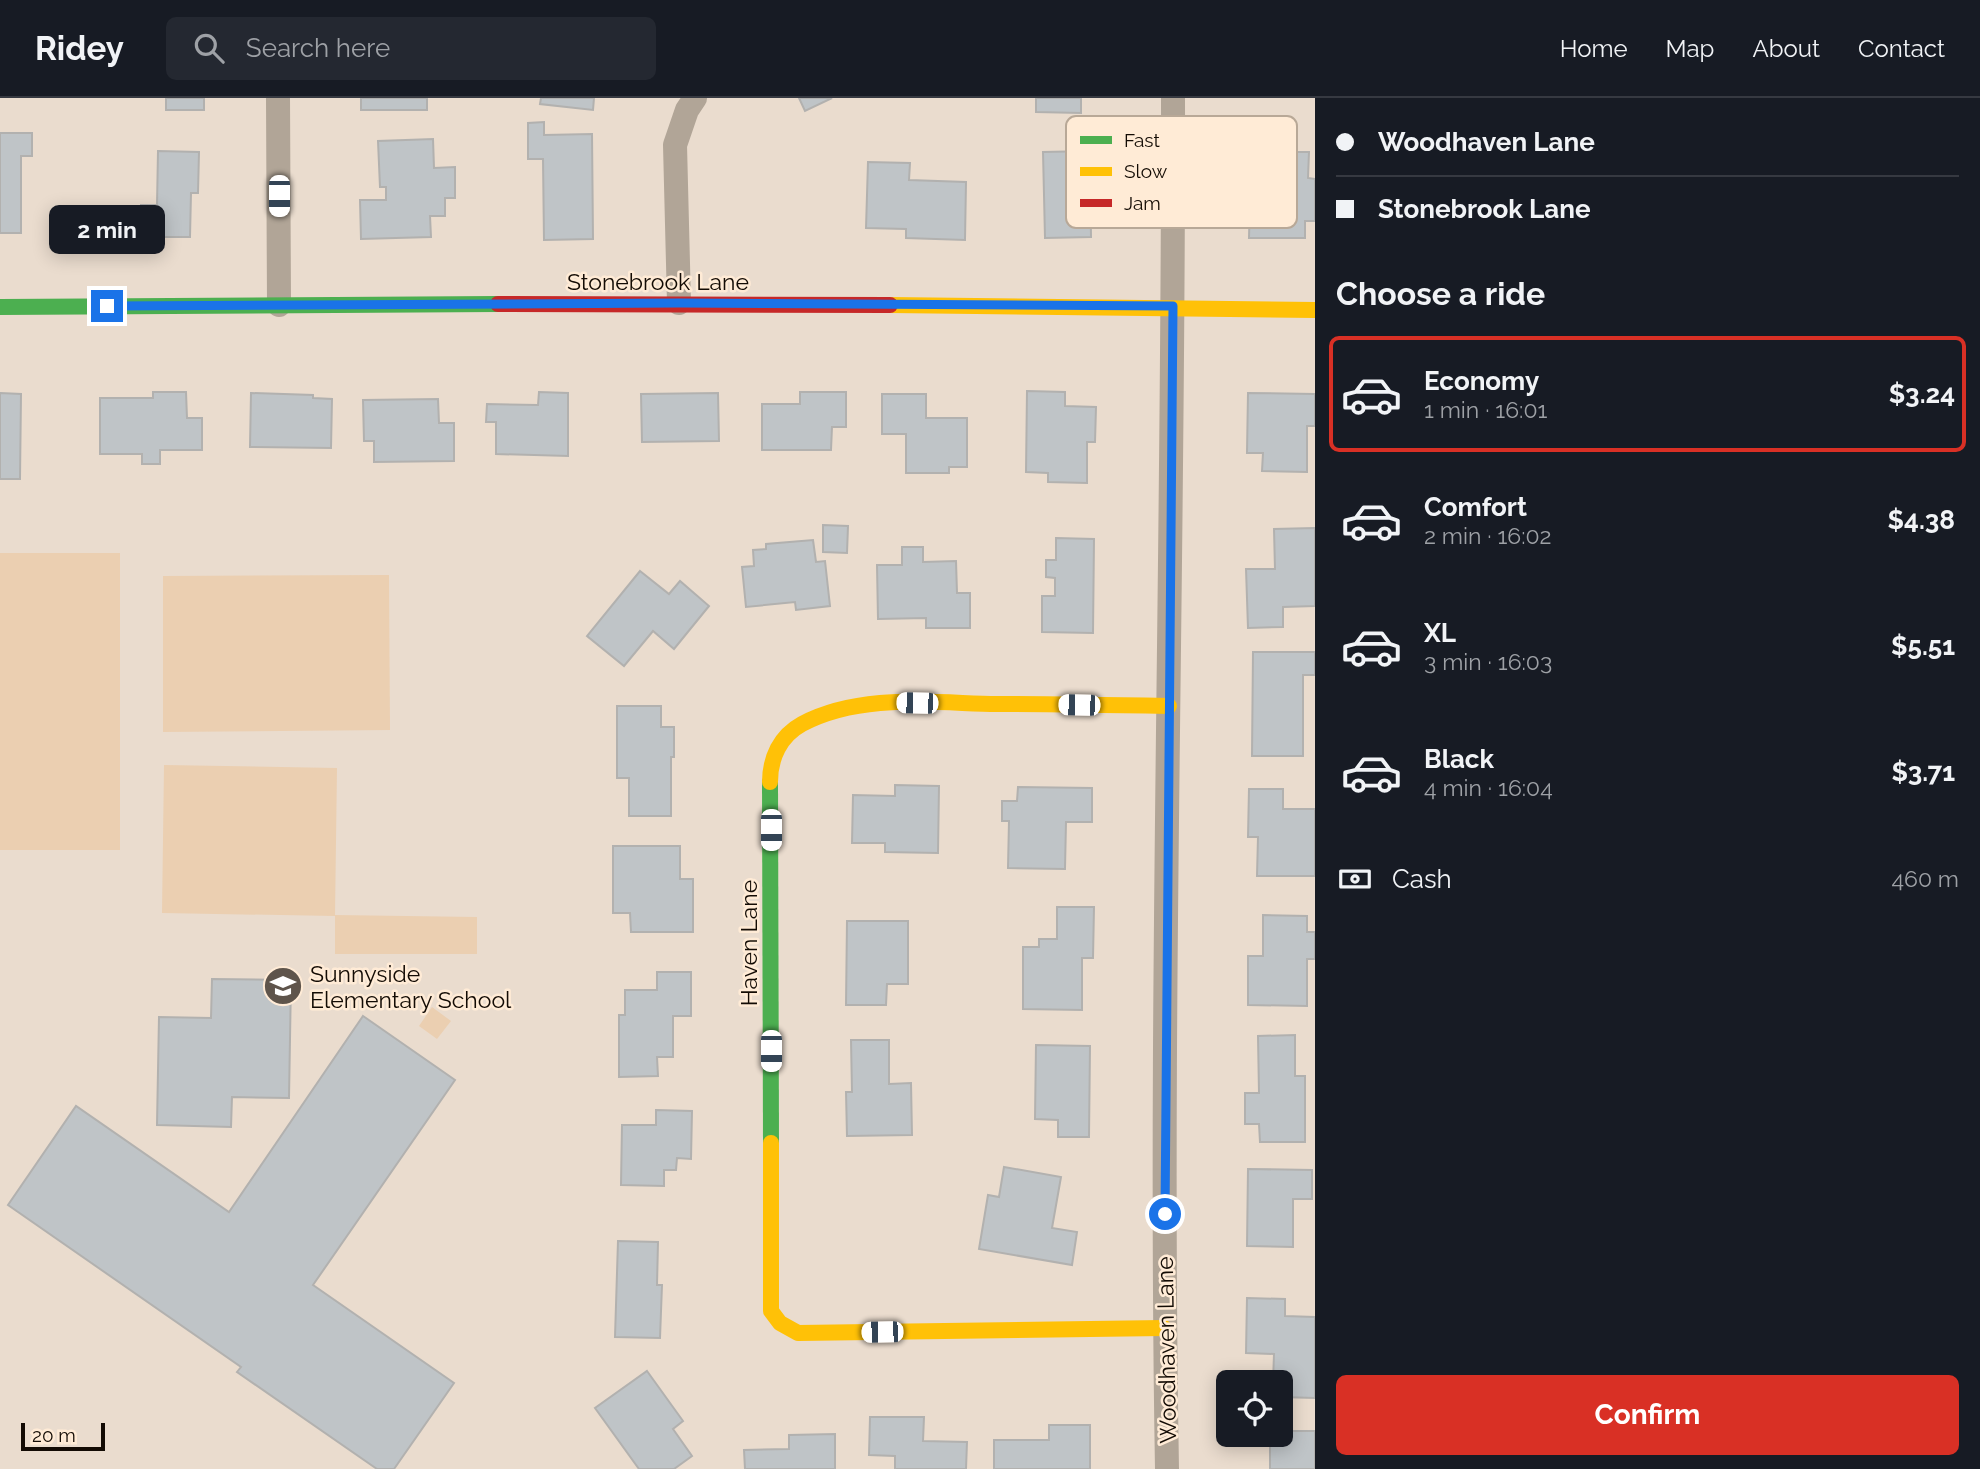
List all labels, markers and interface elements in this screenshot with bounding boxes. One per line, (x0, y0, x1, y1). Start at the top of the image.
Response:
search box (166, 17, 656, 80)
text: Ridey (35, 29, 124, 68)
icon: search (190, 29, 228, 67)
text: Search here (246, 33, 390, 63)
text: Home (1560, 34, 1628, 63)
text: Map (1666, 34, 1714, 63)
text: About (1752, 34, 1820, 63)
text: Contact (1858, 34, 1945, 63)
legend (1066, 116, 1297, 228)
text: Woodhaven Lane (1378, 127, 1595, 157)
text: Fast (1124, 129, 1160, 151)
text: Slow (1124, 160, 1168, 182)
car (269, 175, 290, 217)
text: Jam (1124, 192, 1161, 214)
text: Stonebrook Lane (1378, 194, 1591, 224)
callout: 2 min (49, 204, 165, 254)
text: 2 min (77, 216, 137, 243)
street label: Stonebrook Lane (567, 268, 749, 295)
text: Choose a ride (1336, 275, 1545, 312)
route end (91, 290, 123, 322)
icon: car (1340, 363, 1403, 426)
text: Economy (1424, 366, 1539, 396)
text: $3.24 (1889, 379, 1955, 409)
text: 1 min · 16:01 (1424, 396, 1547, 423)
icon: car (1340, 489, 1403, 552)
text: Comfort (1424, 492, 1527, 522)
text: $4.38 (1888, 505, 1955, 535)
text: 2 min · 16:02 (1424, 522, 1552, 549)
icon: car (1340, 615, 1403, 678)
text: XL (1424, 618, 1456, 648)
text: $5.51 (1891, 631, 1955, 661)
text: 3 min · 16:03 (1424, 648, 1552, 675)
car (896, 692, 939, 714)
car (1058, 694, 1101, 716)
icon: car (1340, 741, 1403, 804)
text: Black (1424, 744, 1494, 774)
text: $3.71 (1891, 757, 1955, 787)
text: 4 min · 16:04 (1424, 774, 1553, 801)
car (761, 809, 782, 851)
icon: cash (1336, 860, 1374, 898)
text: Cash (1392, 864, 1452, 894)
text: 460 m (1891, 865, 1959, 892)
street label: Haven Lane (735, 880, 762, 1006)
place label: Sunnyside Elementary School (310, 960, 512, 1013)
school or university icon: Sunnyside Elementary School (262, 965, 304, 1007)
car (761, 1030, 782, 1072)
route start (1149, 1198, 1181, 1230)
street label: Woodhaven Lane (1151, 1256, 1181, 1444)
car (861, 1321, 904, 1343)
map controls (1216, 1370, 1293, 1447)
button: locate (1216, 1370, 1293, 1447)
button: Confirm (1336, 1375, 1959, 1455)
scale bar (21, 1420, 105, 1452)
text: 20 m (32, 1424, 76, 1446)

